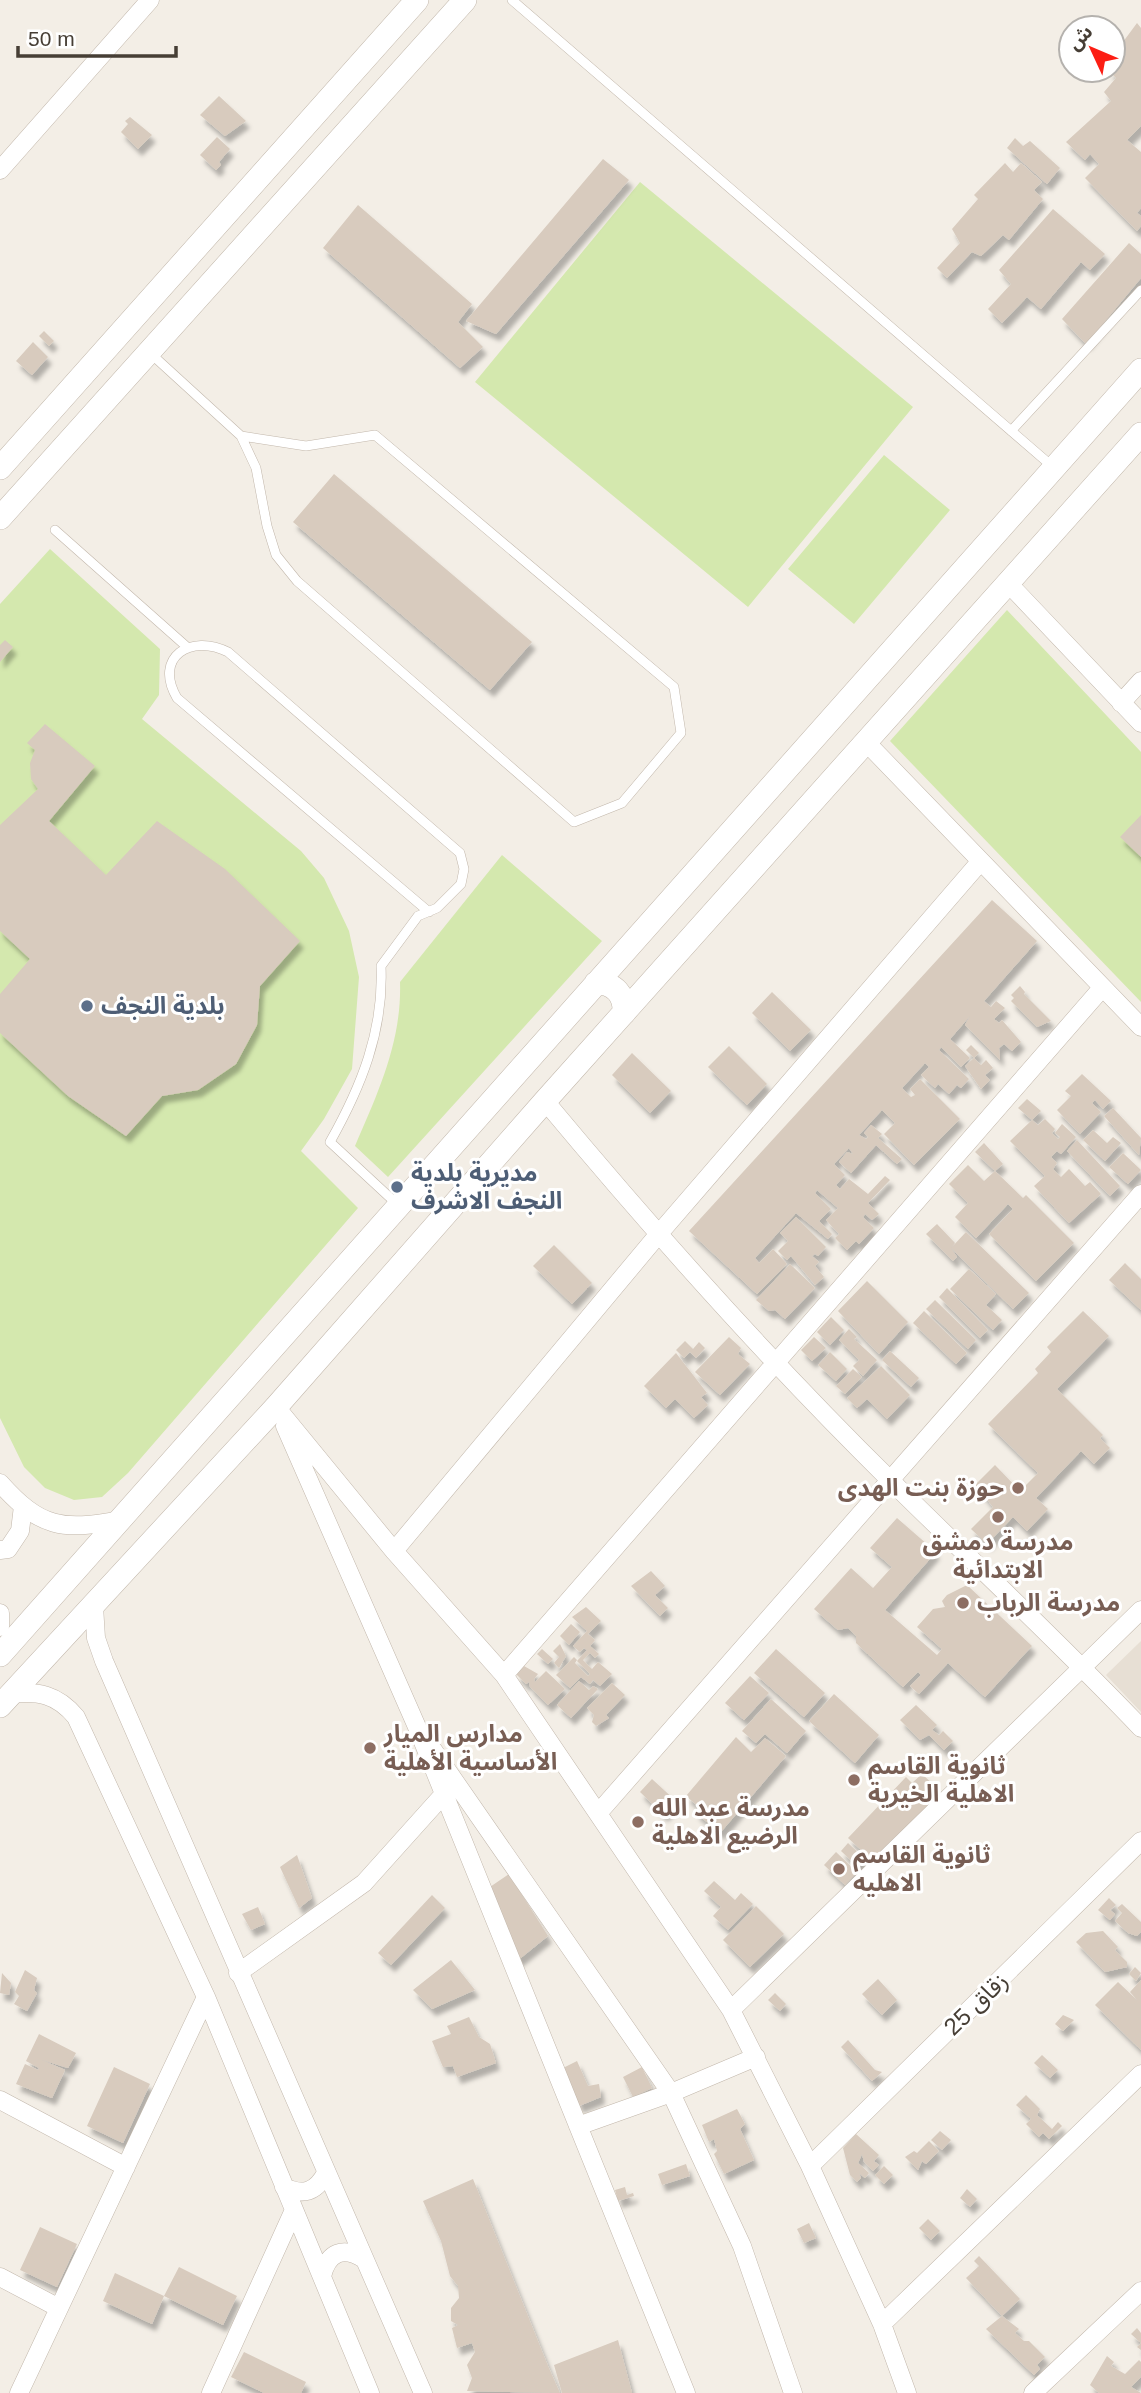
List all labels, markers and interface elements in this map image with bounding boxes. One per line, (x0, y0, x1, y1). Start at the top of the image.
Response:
scale bar (18, 14, 175, 58)
north arrow (1057, 14, 1127, 84)
text: ش (1064, 21, 1097, 54)
text: 50 m (28, 27, 75, 50)
place label: بلدية النجف (101, 992, 225, 1020)
marker: بلدية النجف (79, 998, 95, 1014)
place label: مديرية بلدية النجف الاشرف (411, 1159, 562, 1215)
marker: مديرية بلدية النجف الاشرف (389, 1179, 405, 1195)
place label: حوزة بنت الهدى (838, 1474, 1004, 1502)
marker: حوزة بنت الهدى (1010, 1480, 1026, 1496)
marker: مدرسة دمشق الابتدائية (990, 1509, 1006, 1525)
place label: مدرسة دمشق الابتدائية (923, 1528, 1073, 1584)
place label: مدرسة الرباب (977, 1589, 1120, 1618)
marker: مدرسة الرباب (955, 1595, 971, 1611)
place label: مدارس الميار الأساسية الأهلية (383, 1720, 557, 1776)
marker: مدارس الميار الأساسية الأهلية (362, 1740, 378, 1756)
place label: ثانوية القاسم الاهلية الخيرية (868, 1752, 1014, 1808)
marker: ثانوية القاسم الاهلية الخيرية (846, 1772, 862, 1788)
place label: مدرسة عبد الله الرضيع الاهلية (652, 1794, 810, 1854)
marker: مدرسة عبد الله الرضيع الاهلية (630, 1814, 646, 1830)
place label: ثانوية القاسم الاهليه (853, 1841, 991, 1897)
marker: ثانوية القاسم الاهليه (831, 1861, 847, 1877)
street label: زقاق 25 (938, 1967, 1014, 2041)

